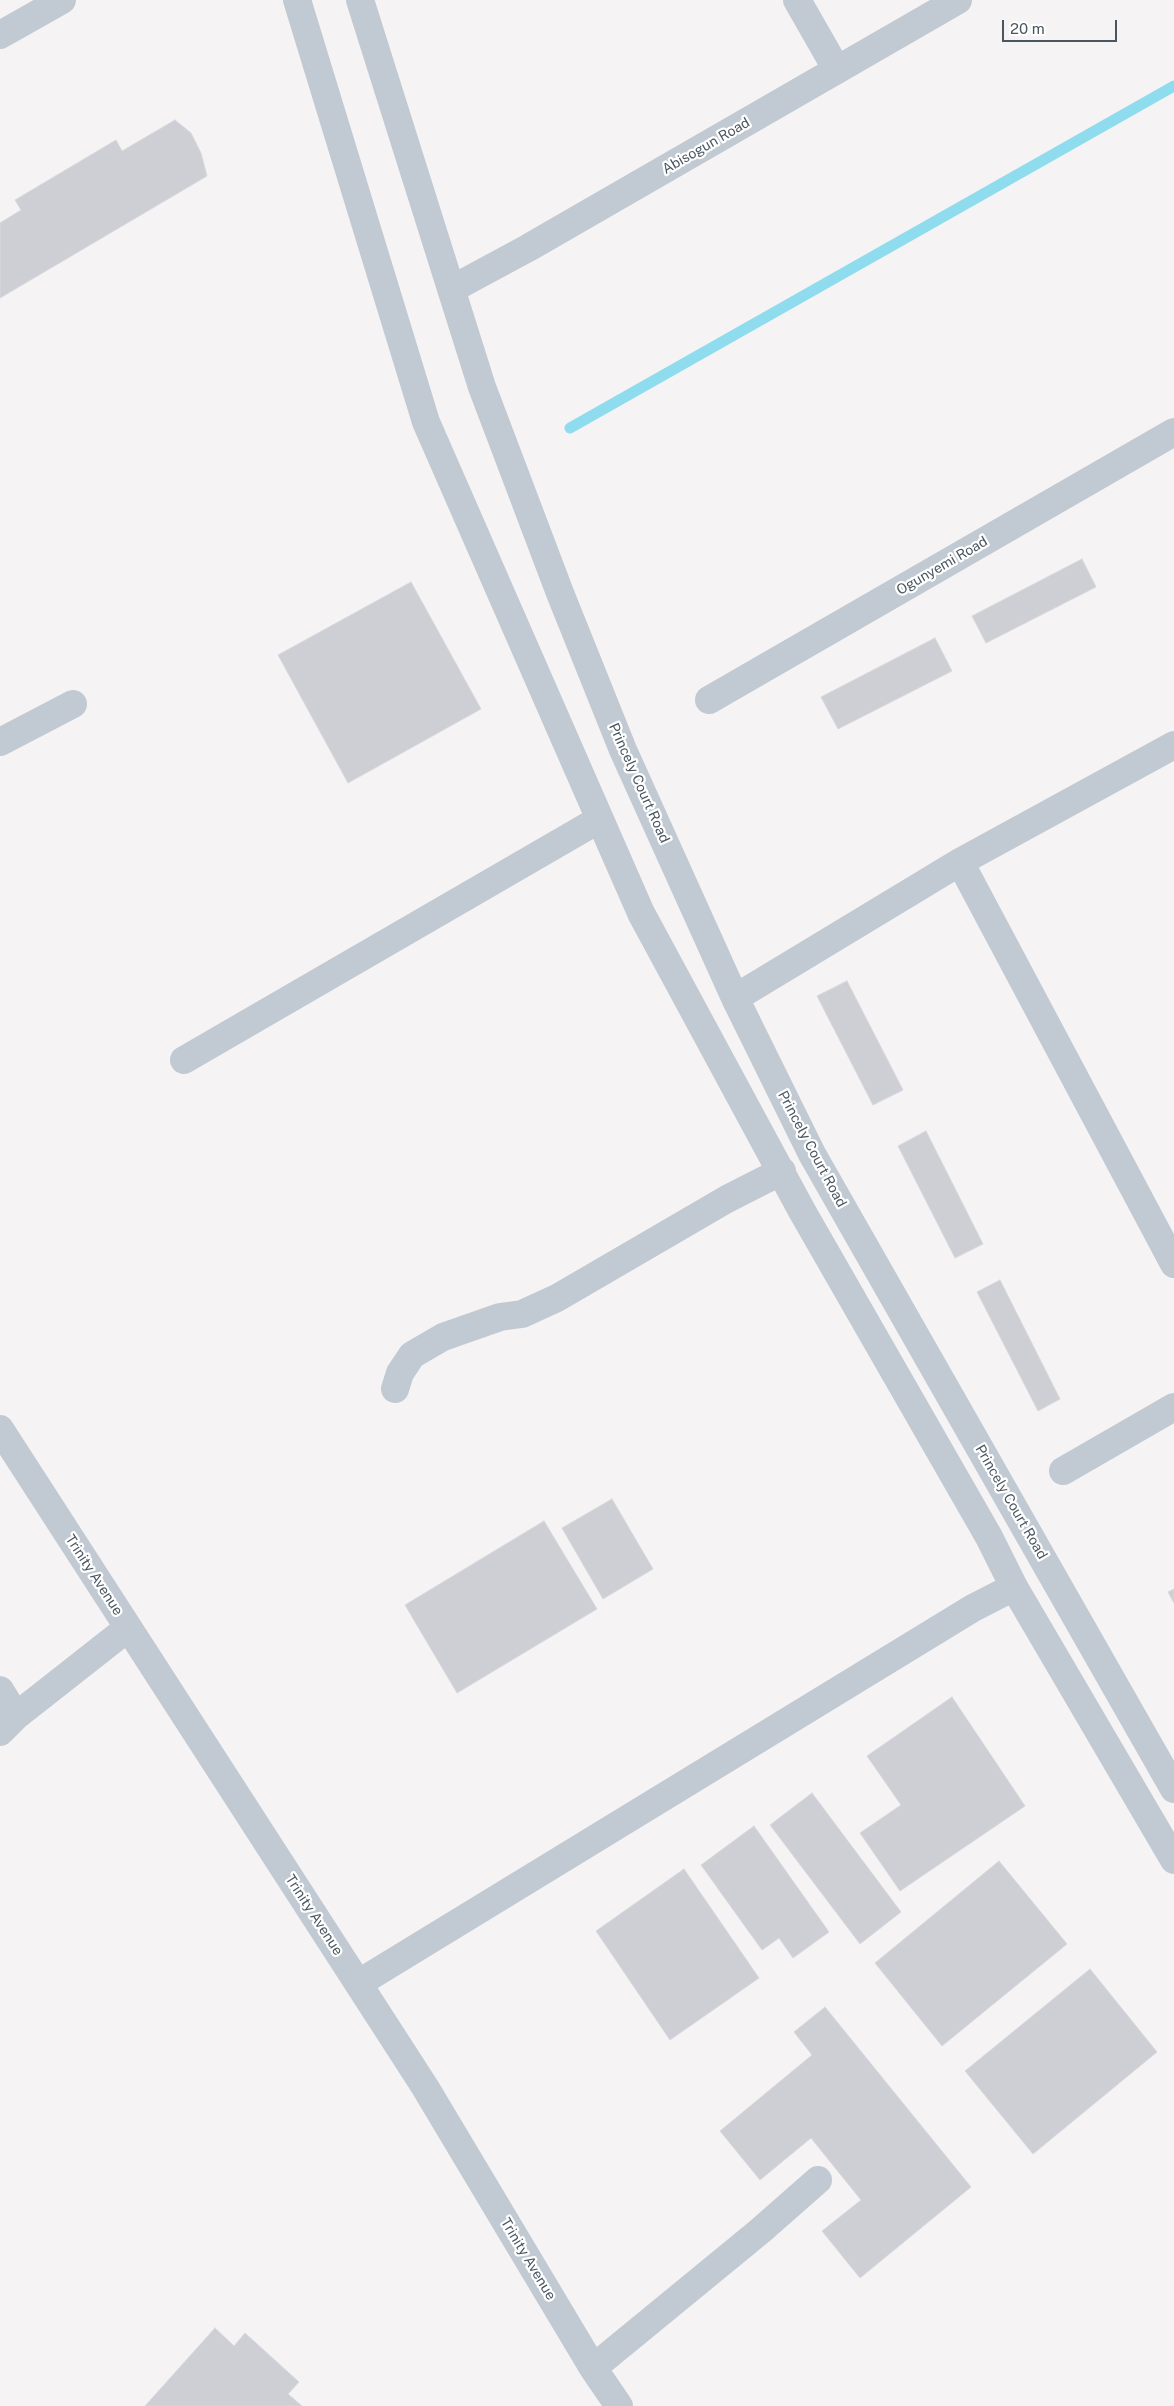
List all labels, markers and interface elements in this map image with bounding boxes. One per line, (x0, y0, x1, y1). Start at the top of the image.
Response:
scale bar (1004, 10, 1119, 42)
text: 20 m (1010, 20, 1045, 37)
street label: Abisogun Road (659, 114, 753, 178)
street label: Ogunyemi Road (894, 533, 990, 599)
street label: Princely Court Road (605, 720, 673, 846)
street label: Princely Court Road (774, 1088, 850, 1210)
street label: Princely Court Road (971, 1442, 1051, 1562)
street label: Trinity Avenue (62, 1531, 126, 1619)
street label: Trinity Avenue (282, 1871, 346, 1959)
street label: Trinity Avenue (497, 2215, 559, 2303)

